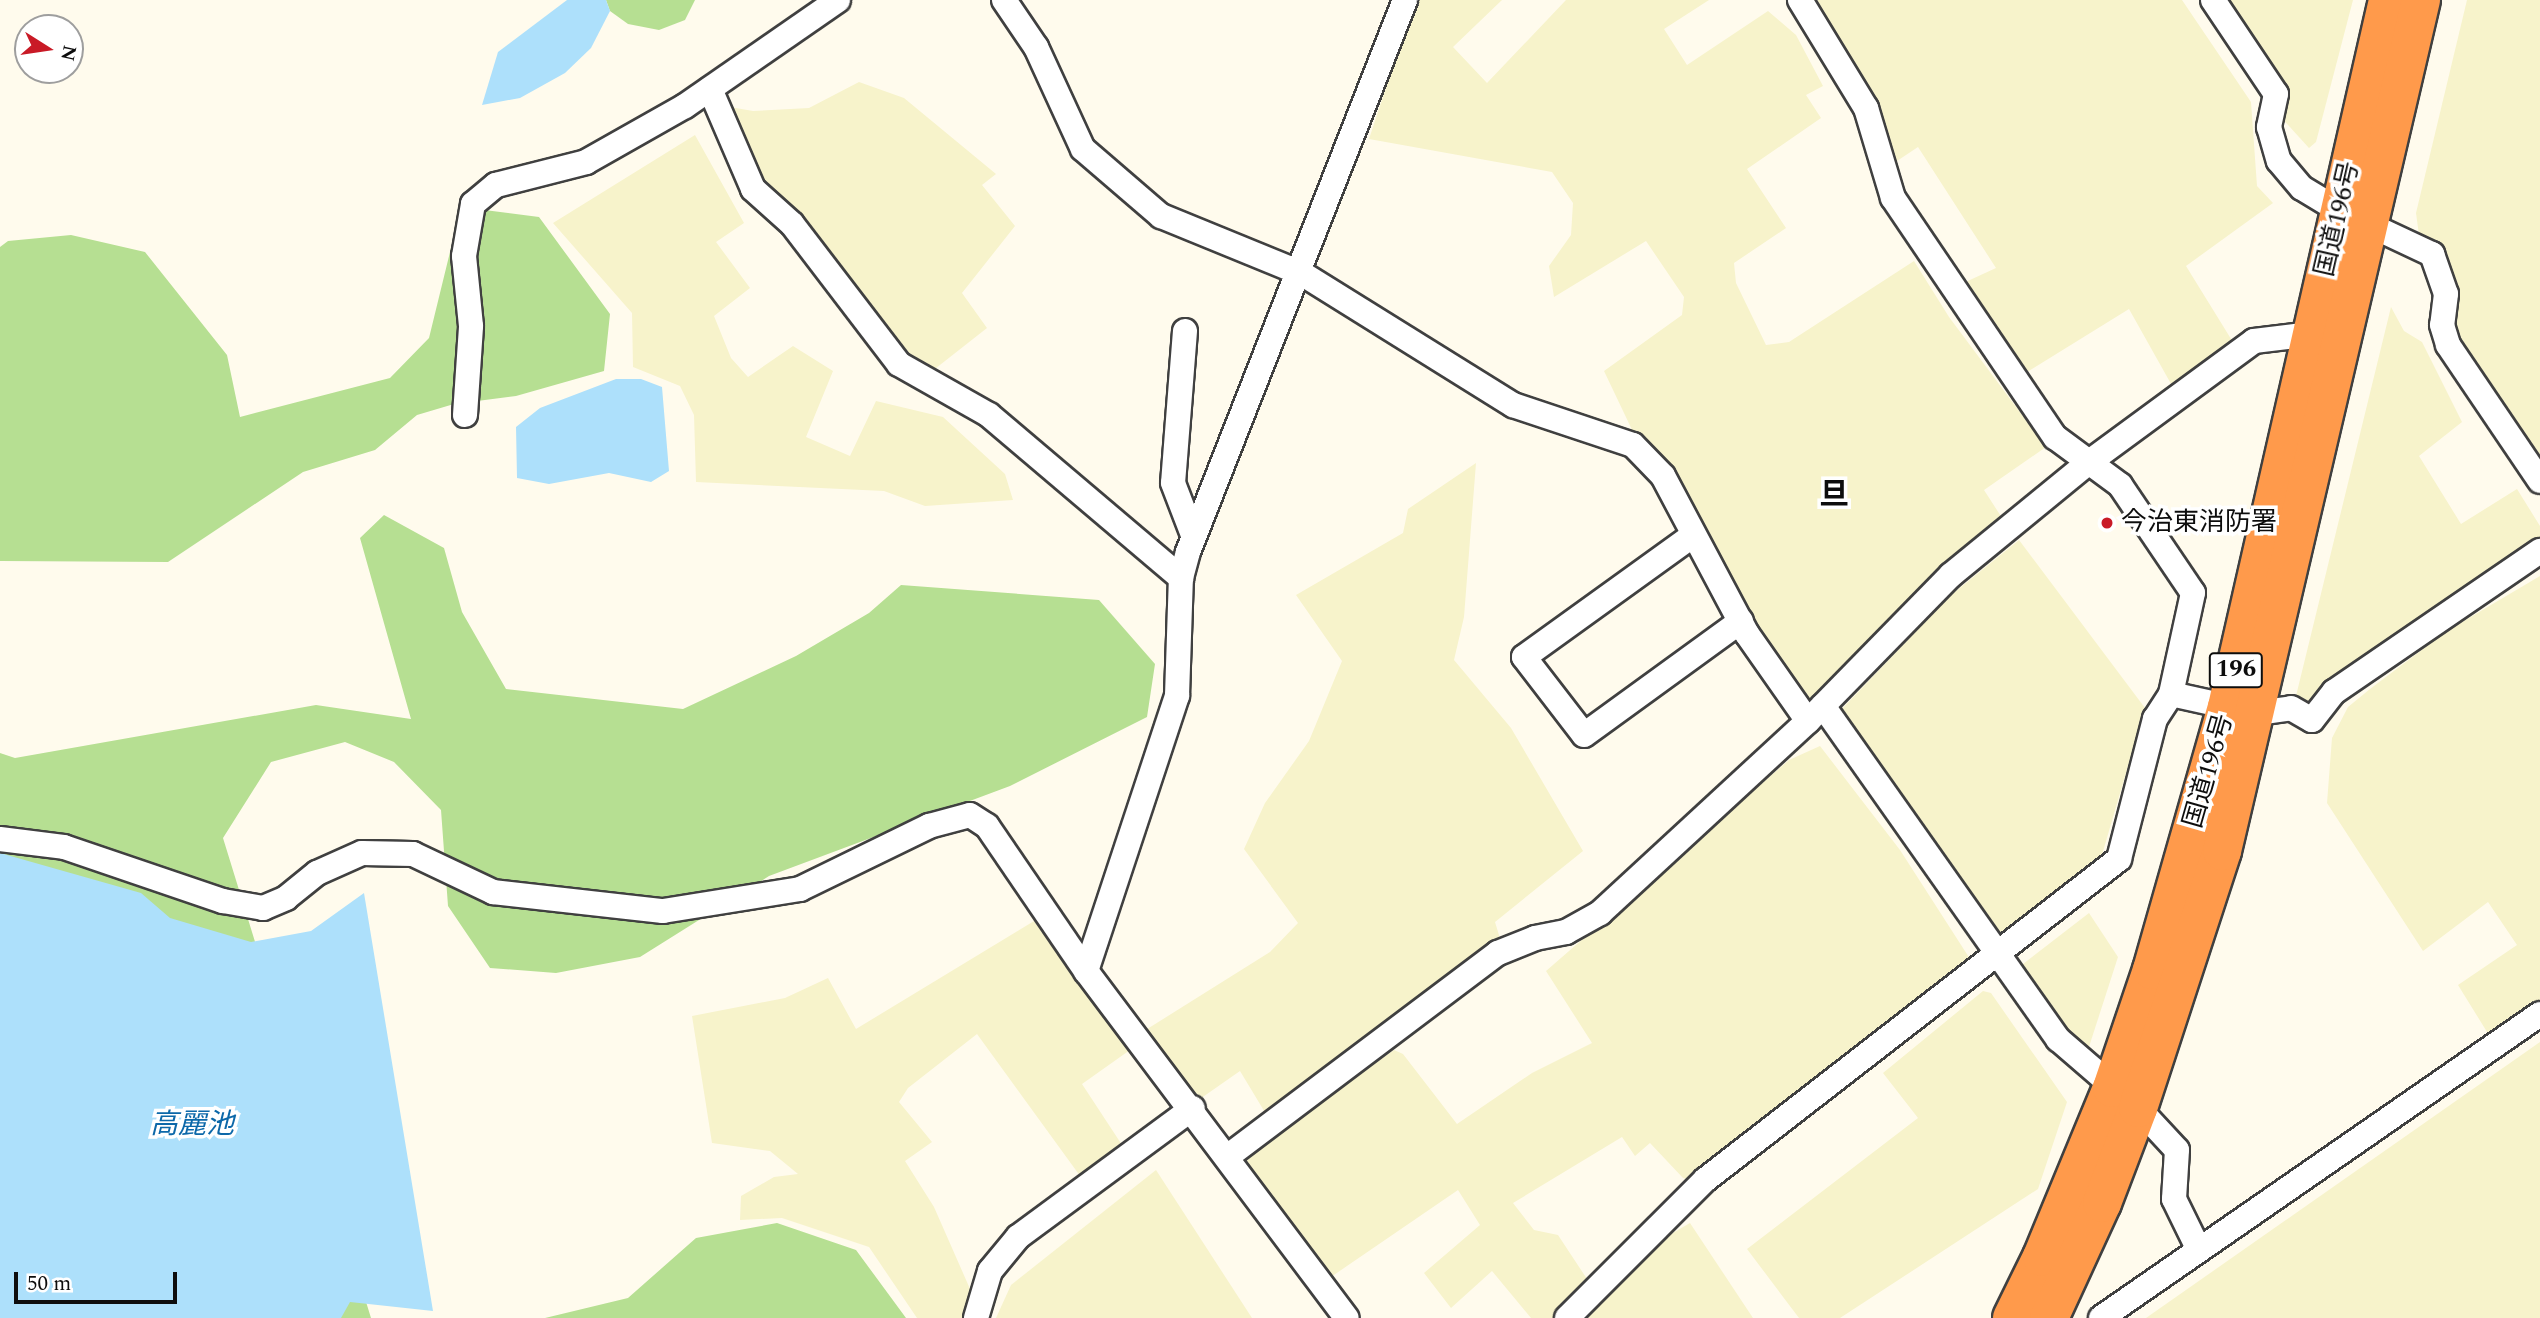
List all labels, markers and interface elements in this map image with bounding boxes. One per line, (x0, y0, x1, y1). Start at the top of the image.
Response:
north arrow (14, 14, 84, 84)
text: N (52, 42, 84, 64)
street label: 国道196号 (2310, 158, 2366, 280)
district label: 旦 (1819, 477, 1849, 513)
place label: 今治東消防署 (2121, 507, 2277, 539)
marker: 今治東消防署 (2099, 515, 2115, 531)
road number: 196 (2208, 650, 2264, 690)
street label: 国道196号 (2178, 710, 2240, 832)
water label: 高麗池 (150, 1108, 234, 1142)
scale bar (18, 1258, 180, 1302)
text: 50 m (27, 1268, 71, 1300)

